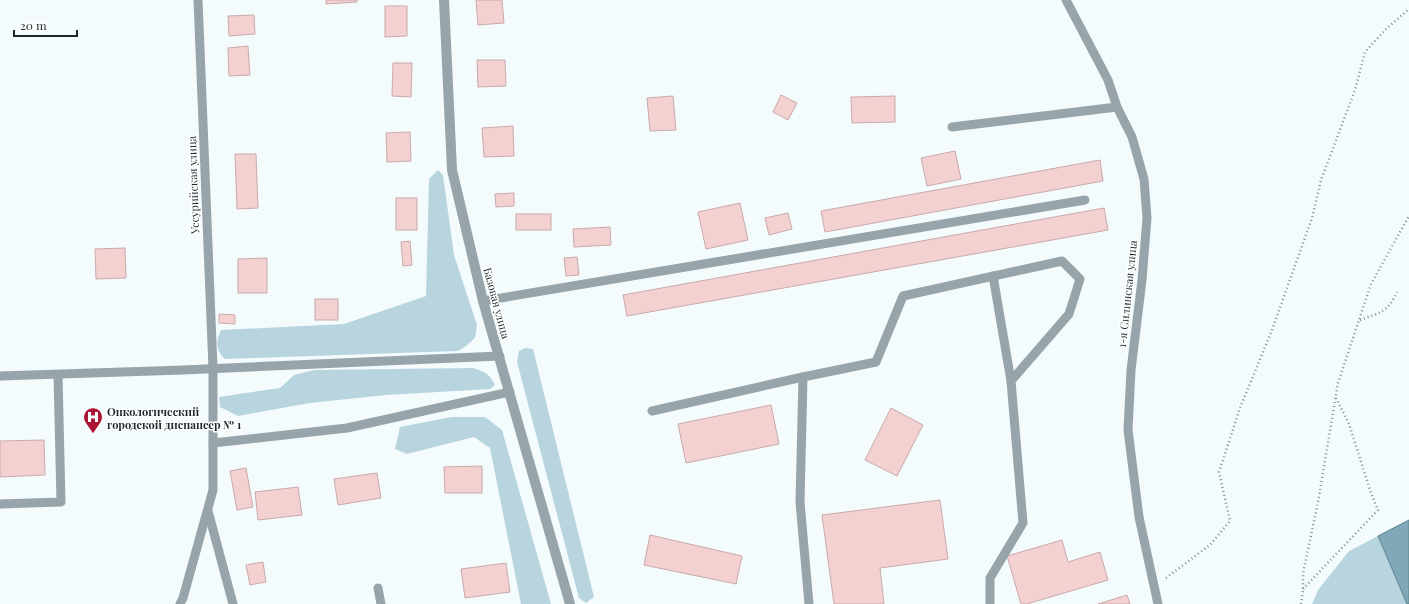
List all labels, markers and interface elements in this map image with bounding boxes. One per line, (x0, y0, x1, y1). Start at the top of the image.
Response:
scale bar (14, 12, 77, 38)
text: 20 m (20, 17, 47, 33)
street label: Уссурийская улица (184, 135, 202, 235)
street label: 1-я Силинская улица (1114, 239, 1140, 348)
street label: Базовая улица (480, 266, 514, 341)
place label: Онкологический городской диспансер № 1 (107, 404, 241, 432)
hospital icon: Онкологический городской диспансер № 1 (82, 406, 104, 434)

